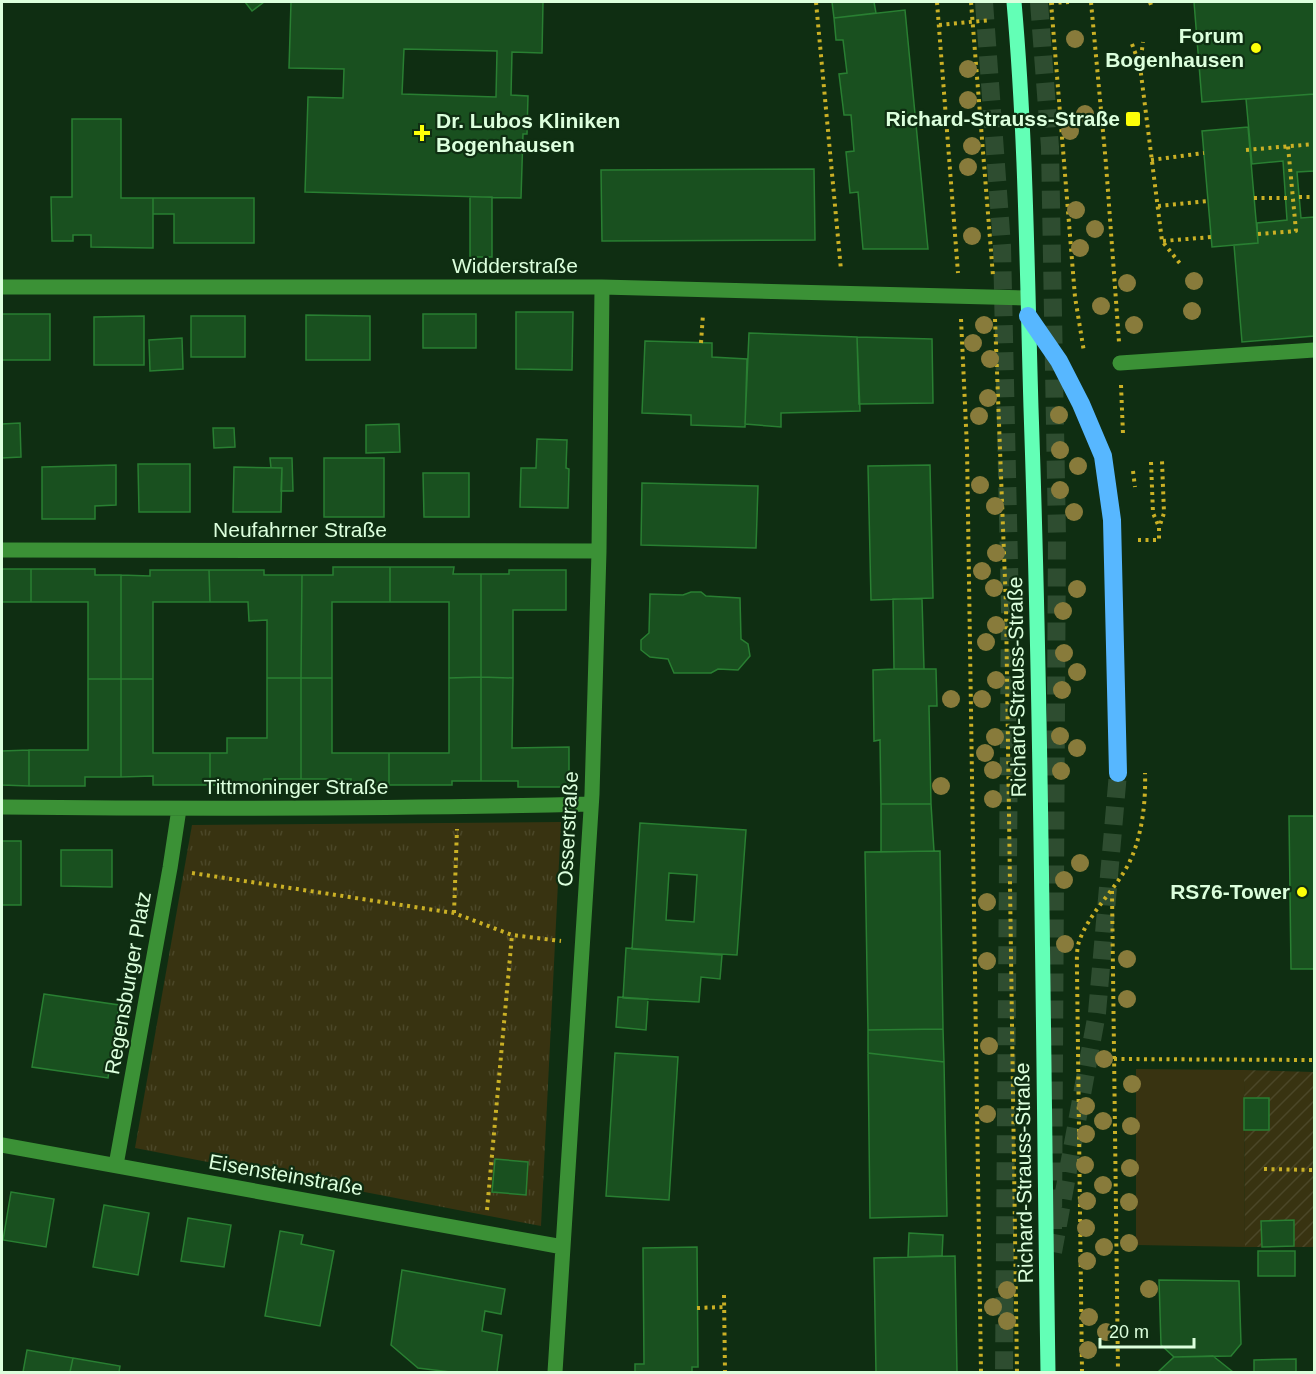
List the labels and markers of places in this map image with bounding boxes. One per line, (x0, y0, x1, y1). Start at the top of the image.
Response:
place label: Forum Bogenhausen (1105, 24, 1244, 71)
marker: Forum Bogenhausen (1249, 41, 1263, 55)
place label: Richard-Strauss-Straße (885, 107, 1120, 130)
place label: Dr. Lubos Kliniken Bogenhausen (436, 109, 620, 156)
marker: Richard-Strauss-Straße (1124, 110, 1142, 128)
marker: Dr. Lubos Kliniken Bogenhausen (413, 124, 431, 142)
place label: RS76-Tower (1170, 880, 1290, 903)
marker: RS76-Tower (1295, 885, 1309, 899)

